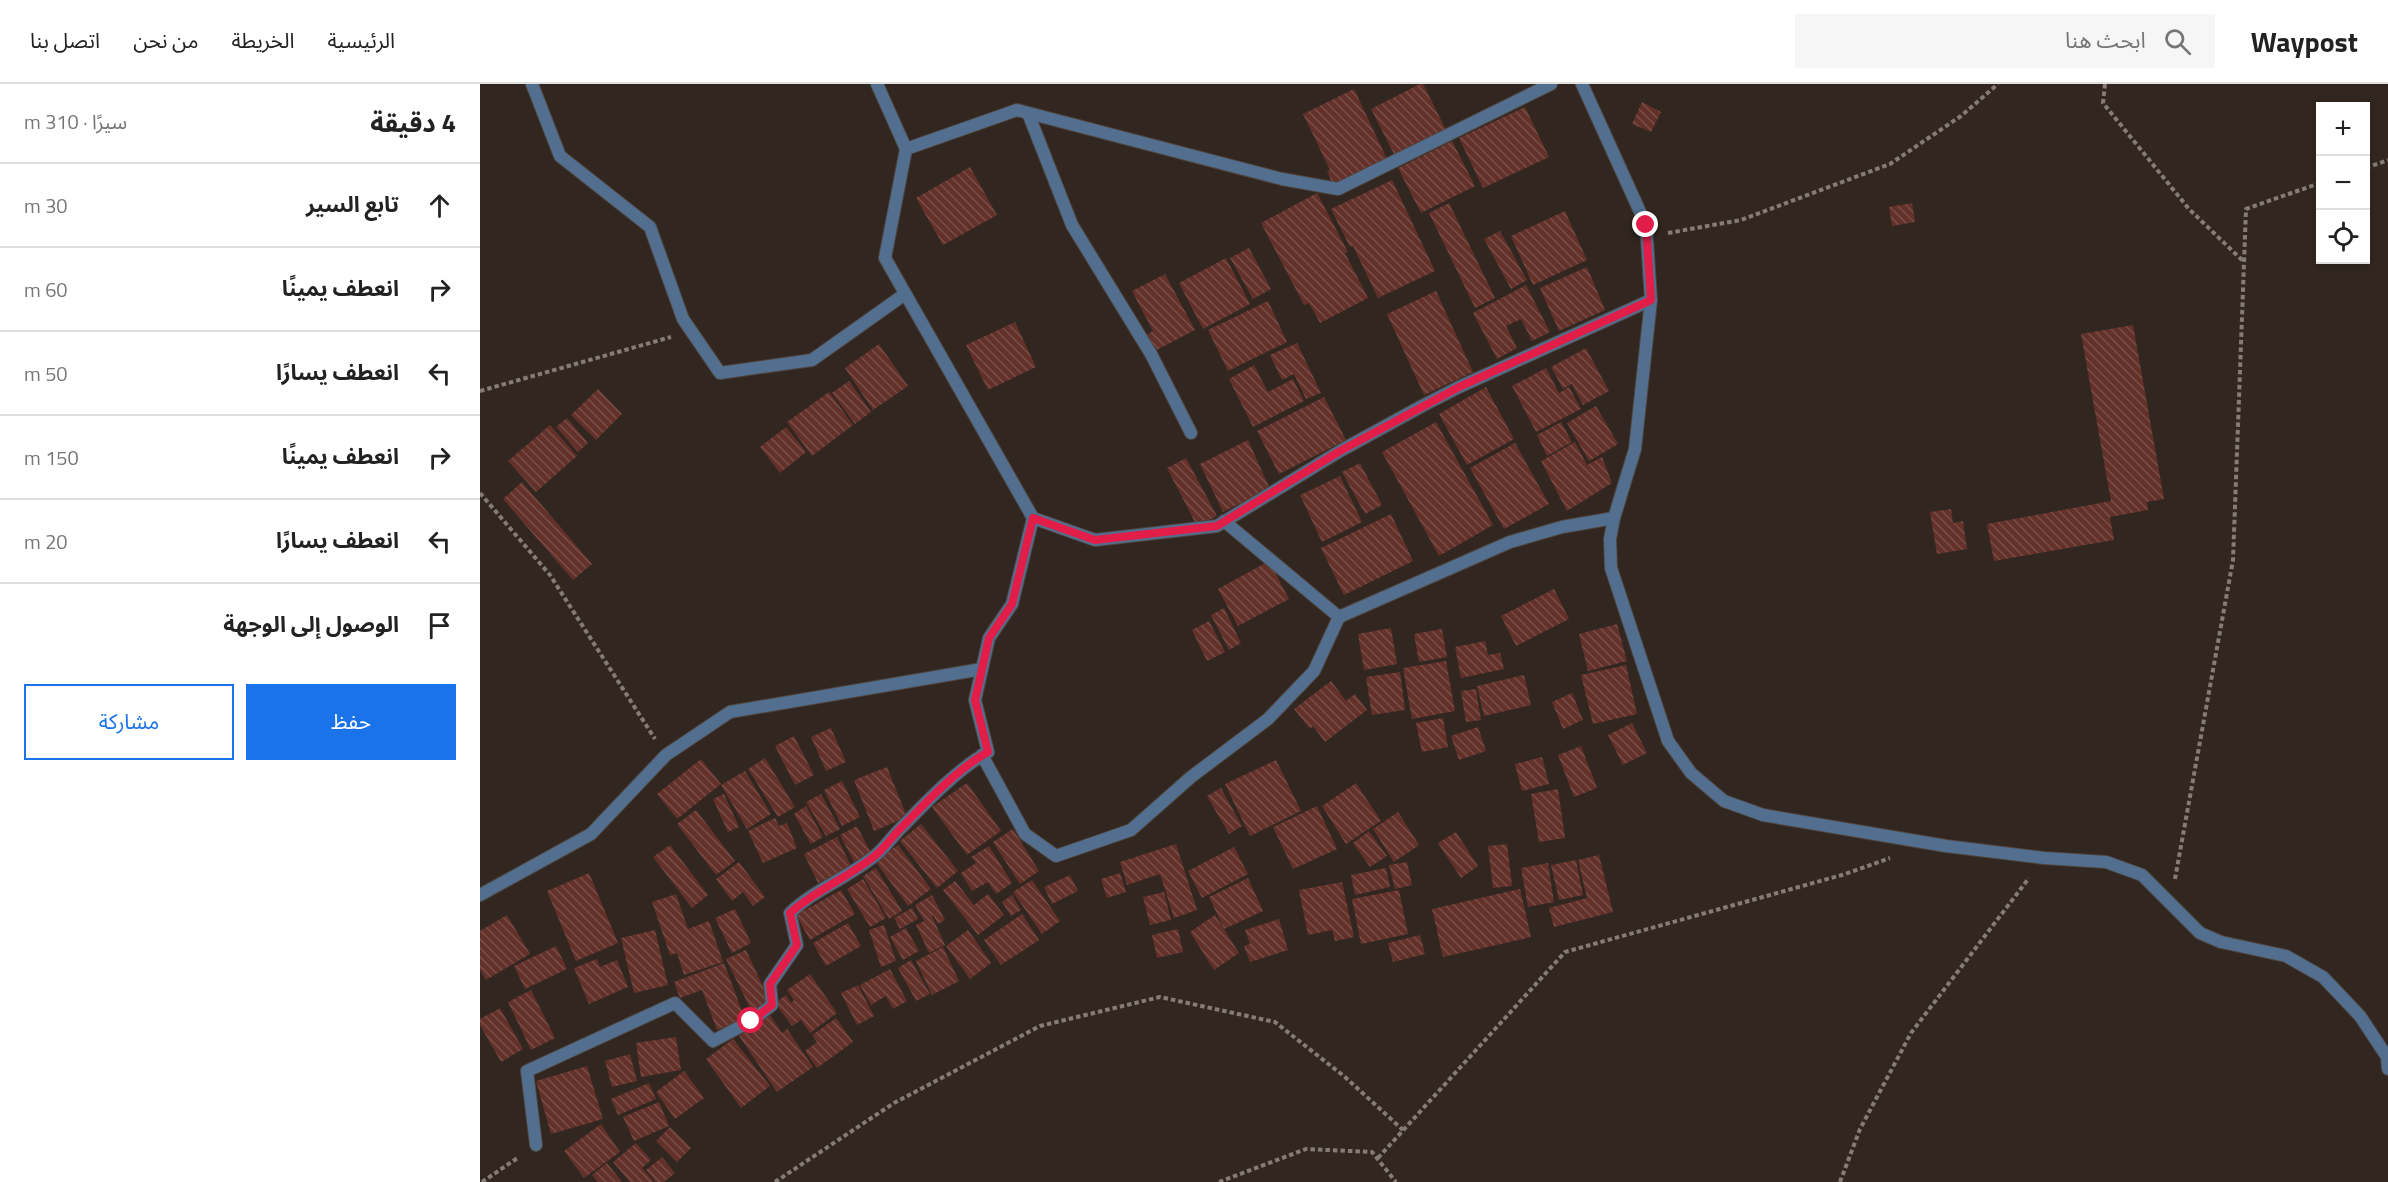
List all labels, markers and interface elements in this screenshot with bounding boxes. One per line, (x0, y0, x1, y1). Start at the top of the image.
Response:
search box (1795, 14, 2215, 68)
text: Waypost (2251, 20, 2358, 63)
text: ابحث هنا (2065, 23, 2146, 57)
text: اتصل بنا (30, 24, 100, 56)
text: من نحن (133, 24, 198, 56)
text: الخريطة (231, 24, 294, 56)
text: الرئيسية (327, 24, 395, 56)
icon: search (2161, 25, 2194, 58)
map controls (2316, 102, 2370, 264)
button: + (2316, 102, 2370, 156)
text: 4 دقيقة (370, 103, 456, 142)
text: سيرًا · 310 m (24, 106, 127, 137)
button: − (2316, 156, 2370, 210)
text: تابع السير (306, 187, 399, 221)
icon: ahead (423, 189, 456, 222)
text: 30 m (24, 190, 68, 221)
button: locate (2316, 210, 2370, 264)
route end (1632, 211, 1658, 237)
text: انعطف يمينًا (282, 271, 399, 305)
icon: right (423, 273, 456, 306)
text: 60 m (24, 274, 68, 305)
text: انعطف يسارًا (276, 355, 399, 389)
icon: left (423, 357, 456, 390)
text: 50 m (24, 358, 68, 389)
text: انعطف يمينًا (282, 439, 399, 473)
icon: right (423, 441, 456, 474)
text: 150 m (24, 442, 79, 473)
text: انعطف يسارًا (276, 523, 399, 557)
icon: left (423, 525, 456, 558)
text: 20 m (24, 526, 68, 557)
text: الوصول إلى الوجهة (223, 607, 399, 641)
icon: arrive (423, 609, 456, 642)
button: مشاركة (24, 684, 234, 760)
button: حفظ (246, 684, 456, 760)
route start (737, 1007, 763, 1033)

